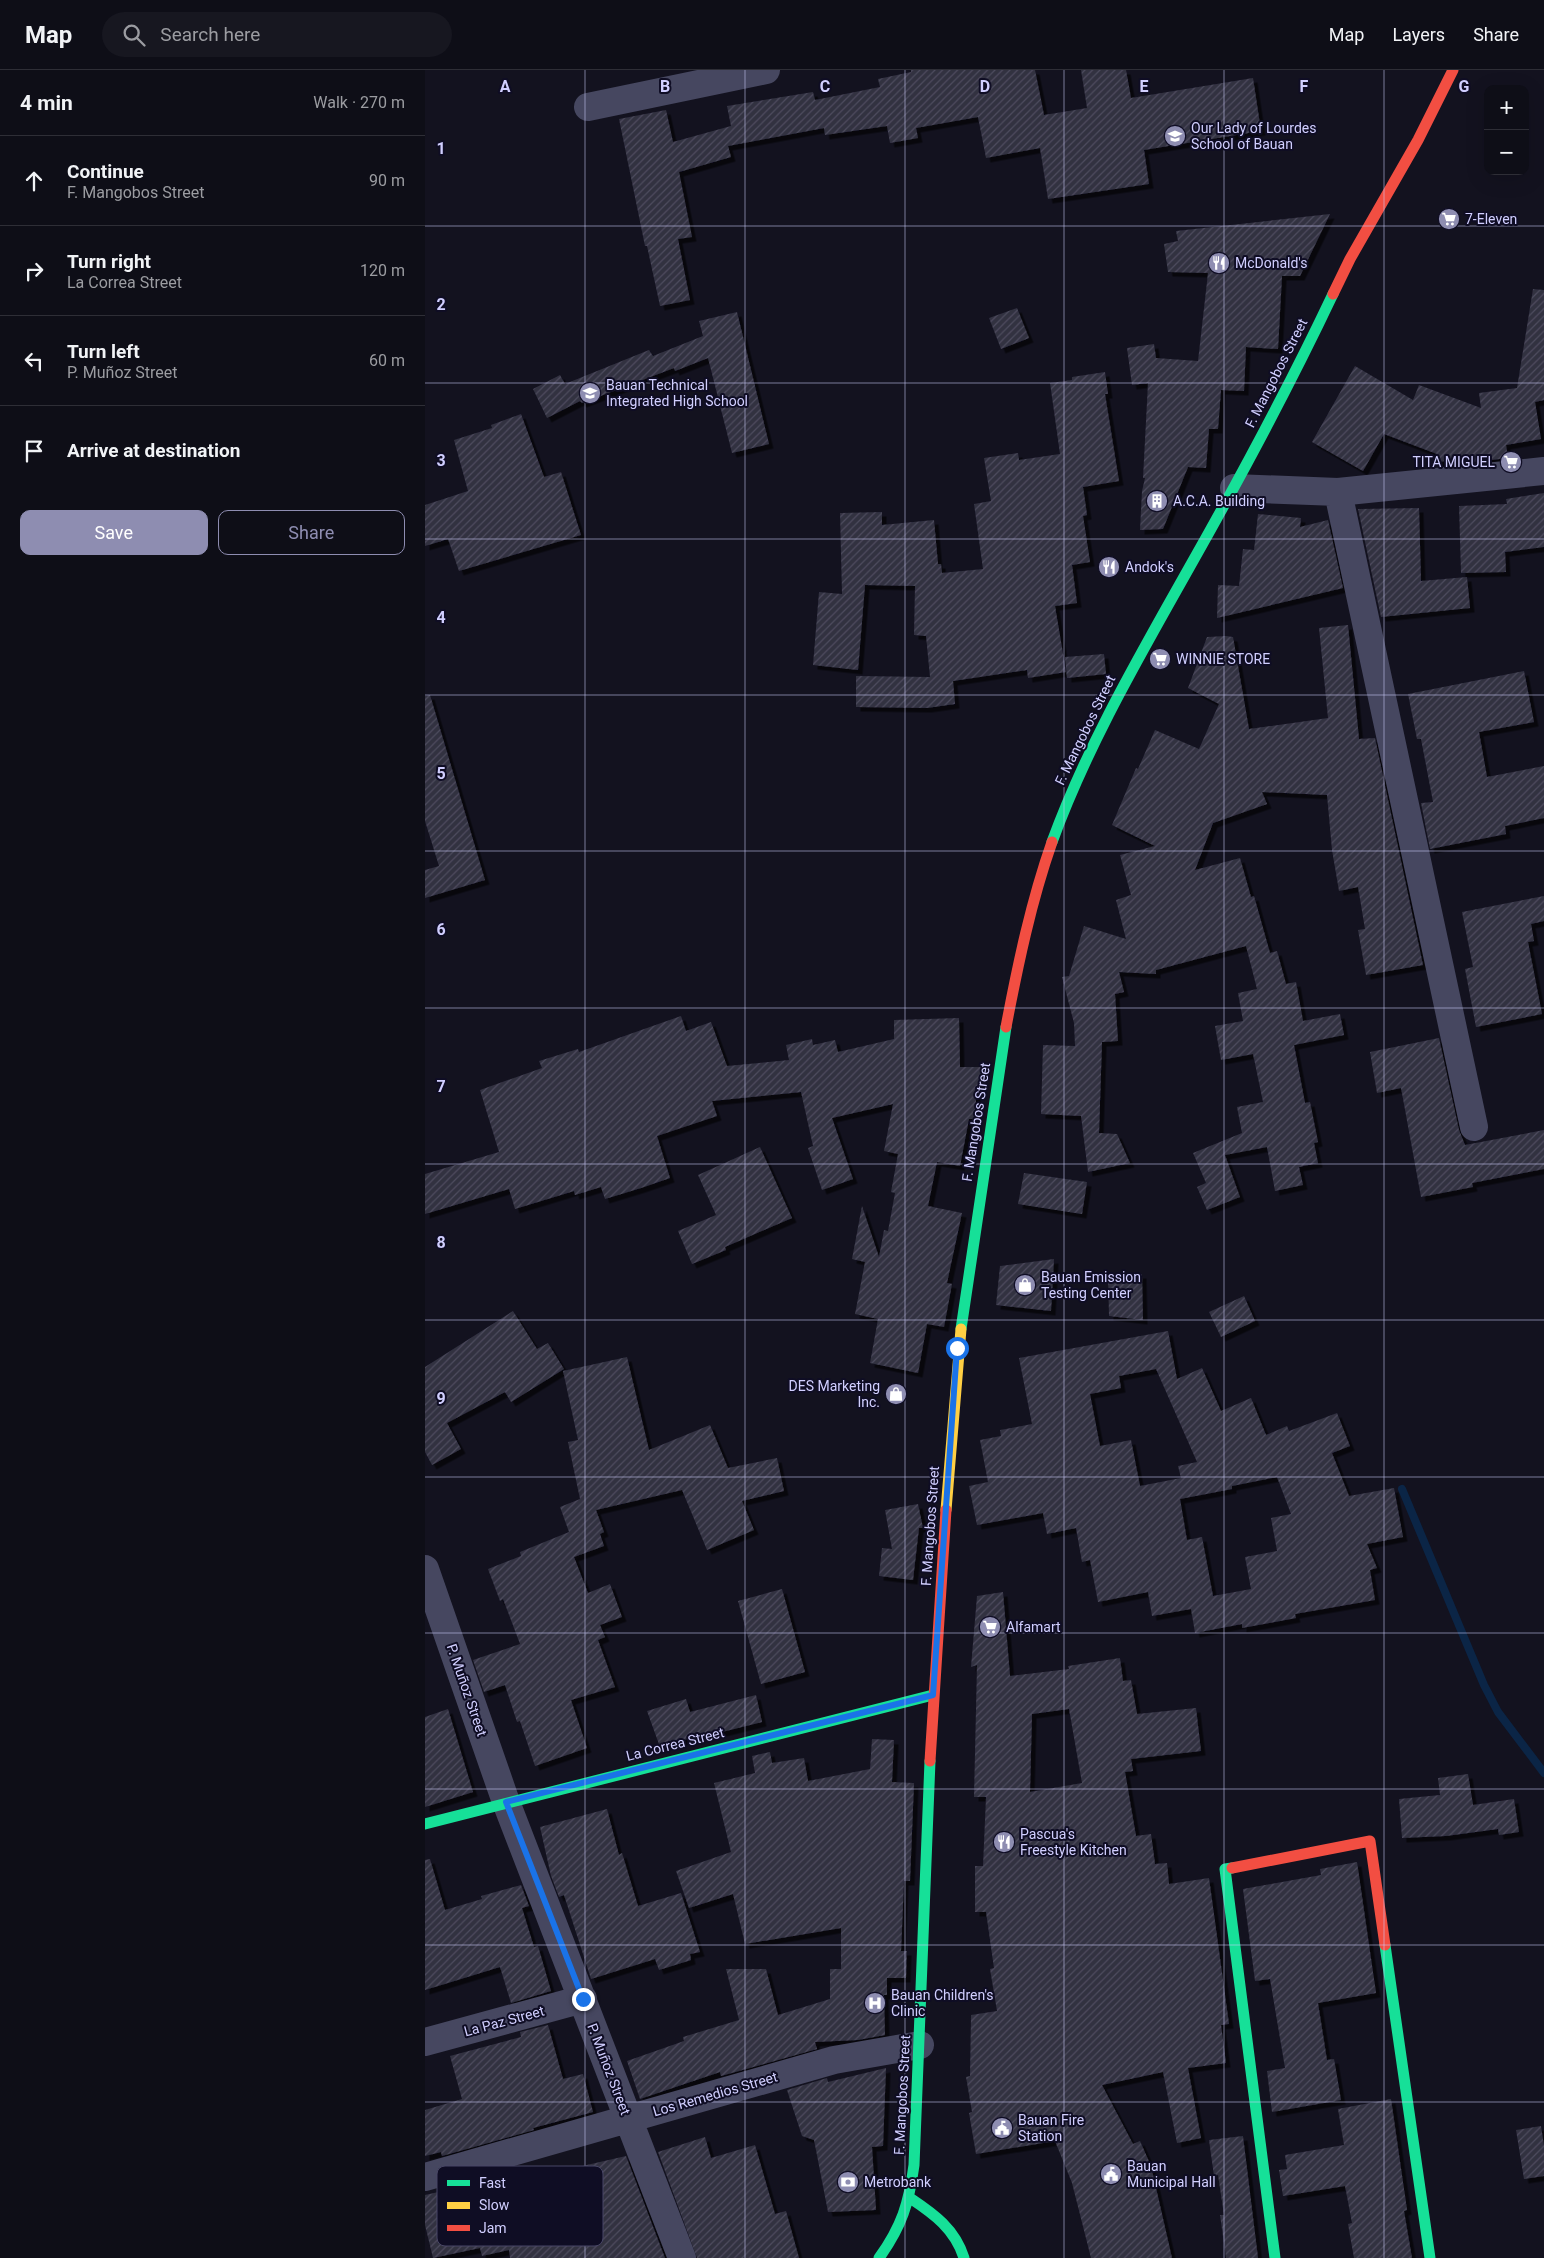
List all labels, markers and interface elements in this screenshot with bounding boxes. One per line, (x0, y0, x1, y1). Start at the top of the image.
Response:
search box (102, 12, 452, 57)
text: Map (25, 21, 72, 49)
icon: search (120, 21, 148, 49)
text: Search here (160, 23, 260, 46)
text: Map (1329, 24, 1364, 45)
text: Layers (1392, 24, 1445, 45)
text: Share (1473, 24, 1519, 45)
text: A (500, 77, 511, 96)
text: B (660, 77, 670, 96)
text: C (820, 77, 830, 96)
text: D (980, 77, 990, 96)
text: E (1140, 77, 1149, 96)
text: F (1300, 77, 1309, 96)
text: G (1459, 77, 1470, 96)
map controls (1484, 85, 1529, 175)
button: + (1484, 85, 1529, 130)
text: 4 min (20, 91, 73, 115)
text: Walk · 270 m (313, 93, 405, 112)
place label: Our Lady of Lourdes School of Bauan (1191, 120, 1316, 152)
school or university icon: Our Lady of Lourdes School of Bauan (1163, 124, 1187, 148)
button: − (1484, 130, 1529, 175)
text: 1 (436, 139, 446, 158)
text: Continue (67, 160, 144, 183)
icon: ahead (20, 167, 48, 195)
text: 90 m (369, 171, 405, 190)
text: F. Mangobos Street (67, 183, 204, 202)
supermarket icon: 7-Eleven (1437, 207, 1461, 231)
place label: 7-Eleven (1465, 211, 1517, 227)
text: Turn right (67, 250, 151, 273)
restaurant icon: McDonald's (1207, 251, 1231, 275)
place label: McDonald's (1235, 255, 1308, 271)
icon: right (20, 257, 48, 285)
text: 120 m (360, 261, 405, 280)
text: La Correa Street (67, 273, 182, 292)
text: 2 (436, 295, 446, 314)
street label: F. Mangobos Street (1242, 315, 1311, 430)
text: Turn left (67, 340, 140, 363)
icon: left (20, 347, 48, 375)
text: 60 m (369, 351, 405, 370)
text: P. Muñoz Street (67, 363, 178, 382)
place label: Bauan Technical Integrated High School (606, 377, 748, 409)
school or university icon: Bauan Technical Integrated High School (578, 381, 602, 405)
icon: arrive (20, 437, 48, 465)
text: Arrive at destination (67, 439, 240, 462)
supermarket icon: TITA MIGUEL (1499, 450, 1523, 474)
text: 3 (436, 451, 446, 470)
place label: TITA MIGUEL (1412, 454, 1495, 470)
building icon: A.C.A. Building (1145, 489, 1169, 513)
place label: A.C.A. Building (1173, 493, 1265, 509)
button: Save (20, 510, 208, 555)
button: Share (218, 510, 405, 555)
restaurant icon: Andok's (1097, 555, 1121, 579)
place label: Andok's (1125, 559, 1174, 575)
text: 4 (436, 608, 446, 627)
supermarket icon: WINNIE STORE (1148, 647, 1172, 671)
place label: WINNIE STORE (1176, 651, 1270, 667)
street label: F. Mangobos Street (1051, 672, 1119, 788)
text: 5 (436, 764, 446, 783)
text: 6 (436, 920, 446, 939)
street label: F. Mangobos Street (959, 1061, 993, 1183)
text: 7 (436, 1077, 446, 1096)
text: 8 (436, 1233, 446, 1252)
place label: Bauan Emission Testing Center (1041, 1269, 1141, 1301)
shop icon: Bauan Emission Testing Center (1013, 1273, 1037, 1297)
route start (946, 1337, 969, 1360)
place label: DES Marketing Inc. (789, 1378, 880, 1410)
shop icon: DES Marketing Inc. (884, 1382, 908, 1406)
text: 9 (436, 1389, 446, 1408)
street label: F. Mangobos Street (918, 1465, 942, 1587)
supermarket icon: Alfamart (978, 1615, 1002, 1639)
place label: Alfamart (1006, 1619, 1061, 1635)
street label: P. Muñoz Street (444, 1642, 490, 1739)
street label: La Correa Street (624, 1724, 726, 1764)
place label: Pascua's Freestyle Kitchen (1020, 1826, 1127, 1858)
restaurant icon: Pascua's Freestyle Kitchen (992, 1830, 1016, 1854)
place label: Bauan Children's Clinic (891, 1987, 994, 2019)
route end (572, 1988, 595, 2011)
hospital icon: Bauan Children's Clinic (863, 1991, 887, 2015)
street label: La Paz Street (462, 2003, 546, 2039)
street label: P. Muñoz Street (584, 2021, 634, 2117)
street label: F. Mangobos Street (891, 2034, 913, 2155)
street label: Los Remedios Street (651, 2068, 780, 2119)
place label: Bauan Fire Station (1018, 2112, 1084, 2144)
public building icon: Bauan Fire Station (990, 2116, 1014, 2140)
place label: Bauan Municipal Hall (1127, 2158, 1216, 2190)
public building icon: Bauan Municipal Hall (1099, 2162, 1123, 2186)
legend (437, 2166, 603, 2246)
bank icon: Metrobank (836, 2170, 860, 2194)
place label: Metrobank (864, 2174, 932, 2190)
text: Fast (479, 2175, 506, 2191)
text: Slow (479, 2197, 510, 2213)
text: Jam (479, 2220, 507, 2236)

